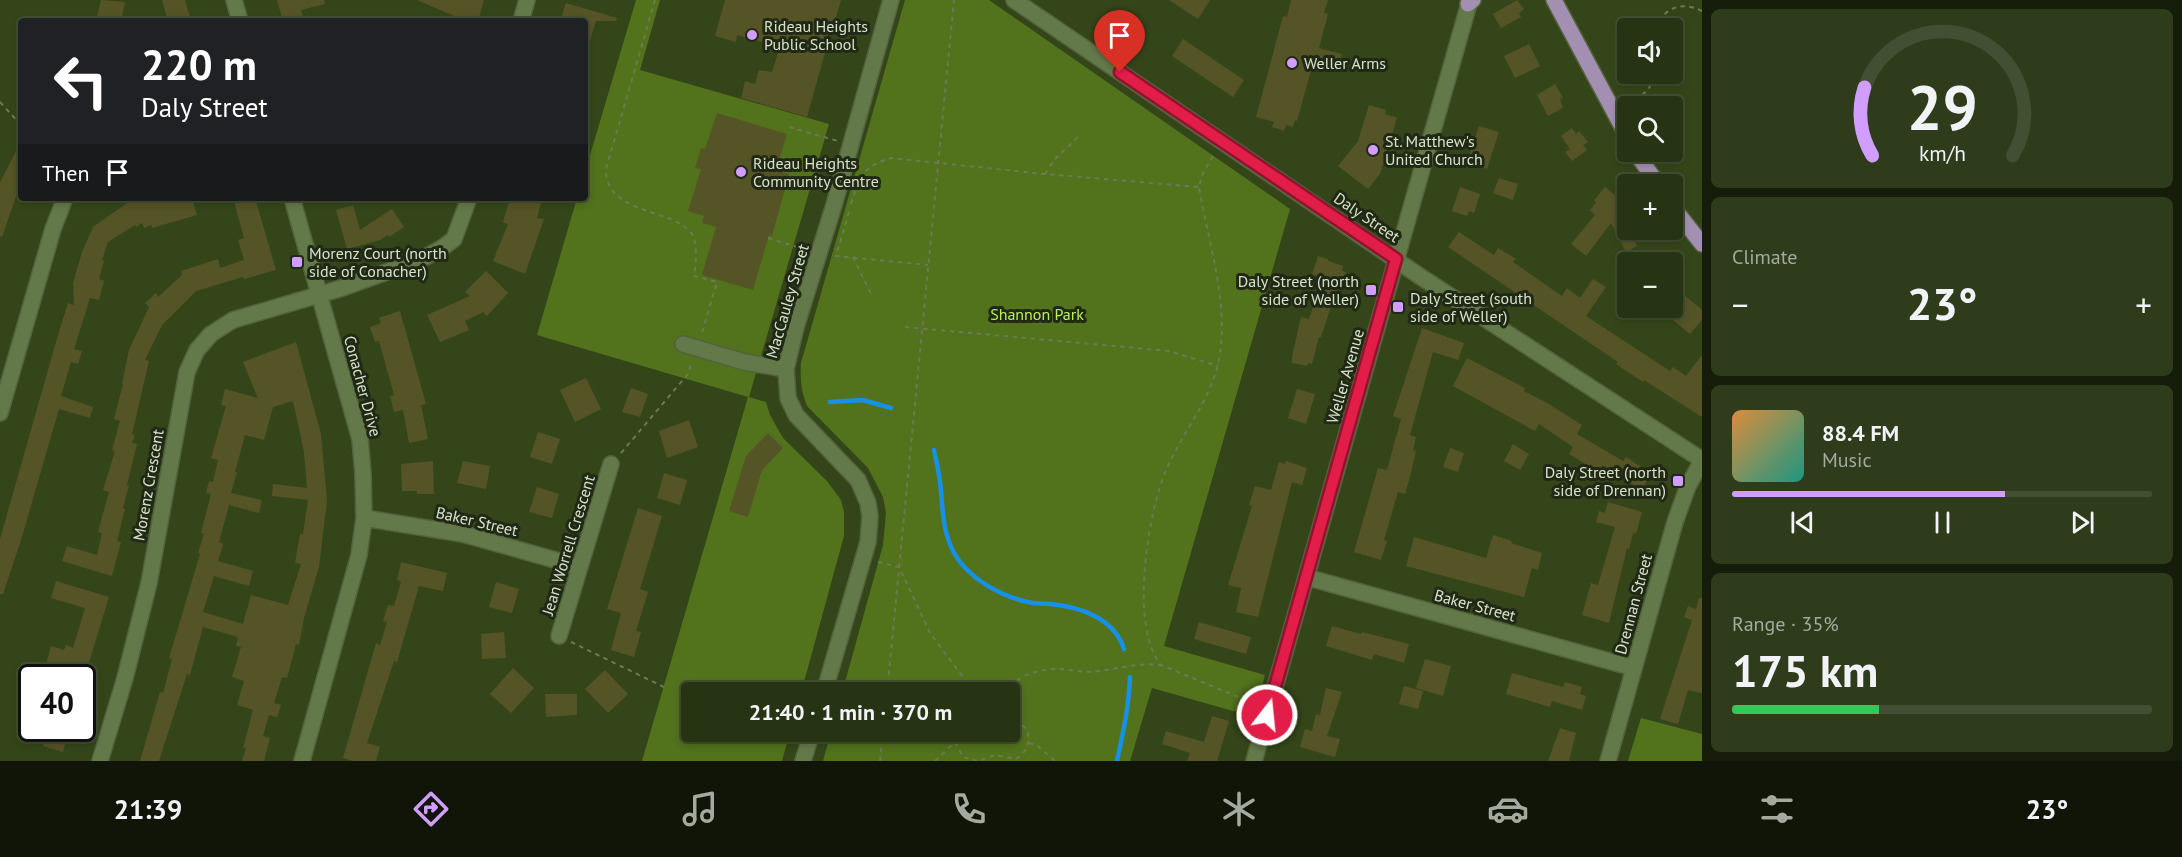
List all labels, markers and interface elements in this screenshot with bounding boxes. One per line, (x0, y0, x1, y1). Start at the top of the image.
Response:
pin (1094, 10, 1145, 72)
place label: Rideau Heights Public School (764, 16, 868, 54)
map controls (1617, 18, 1683, 318)
button: sound (1617, 18, 1683, 84)
icon: arrive (1103, 19, 1136, 52)
marker: Rideau Heights Public School (745, 28, 759, 42)
text: 220 m (141, 37, 257, 92)
icon: left (42, 42, 120, 120)
place label: Weller Arms (1304, 53, 1386, 73)
marker: Weller Arms (1285, 56, 1299, 70)
text: 29 (1907, 66, 1977, 147)
text: Daly Street (141, 90, 268, 124)
button: search (1617, 96, 1683, 162)
place label: St. Matthew's United Church (1385, 131, 1483, 169)
text: km/h (1918, 139, 1965, 167)
marker: St. Matthew's United Church (1366, 143, 1380, 157)
place label: Rideau Heights Community Centre (753, 153, 879, 191)
icon: arrive (101, 156, 134, 189)
text: Then (42, 159, 89, 187)
marker: Rideau Heights Community Centre (734, 165, 748, 179)
button: + (1617, 174, 1683, 240)
street label: Daly Street (1330, 188, 1404, 247)
street label: MacCauley Street (761, 241, 813, 360)
place label: Morenz Court (north side of Conacher) (309, 243, 447, 281)
text: Climate (1732, 244, 1798, 270)
button: − (1617, 252, 1683, 318)
marker: Morenz Court (north side of Conacher) (290, 255, 304, 269)
place label: Daly Street (north side of Weller) (1238, 271, 1359, 309)
text: 23° (1907, 274, 1977, 332)
marker: Daly Street (north side of Weller) (1364, 283, 1378, 297)
text: − (1732, 283, 1749, 326)
text: + (2135, 283, 2152, 326)
place label: Daly Street (south side of Weller) (1410, 288, 1532, 326)
marker: Daly Street (south side of Weller) (1391, 300, 1405, 314)
park label: Shannon Park (990, 304, 1084, 324)
street label: Weller Avenue (1322, 326, 1368, 426)
street label: Conacher Drive (340, 333, 386, 439)
text: 88.4 FM (1822, 419, 1899, 447)
street label: Morenz Crescent (128, 427, 168, 542)
text: Music (1822, 447, 1871, 473)
place label: Daly Street (north side of Drennan) (1545, 462, 1666, 500)
street label: Jean Worrell Crescent (537, 472, 599, 618)
marker: Daly Street (north side of Drennan) (1671, 474, 1685, 488)
street label: Baker Street (434, 502, 520, 540)
icon: previous (1786, 506, 1819, 539)
icon: pause (1926, 506, 1959, 539)
icon: next (2066, 506, 2099, 539)
street label: Drennan Street (1610, 551, 1656, 657)
street label: Baker Street (1432, 585, 1518, 626)
text: Range · 35% (1732, 611, 1839, 637)
text: 175 km (1732, 641, 1878, 699)
speed limit sign: 40 (18, 664, 96, 742)
position arrow (1235, 683, 1299, 747)
text: 21:40 · 1 min · 370 m (749, 698, 952, 726)
icon: directions (410, 788, 452, 830)
icon: music (679, 788, 721, 830)
icon: phone (948, 788, 990, 830)
icon: climate (1218, 788, 1260, 830)
icon: car (1487, 788, 1529, 830)
icon: filters (1756, 788, 1798, 830)
text: 21:39 (114, 792, 182, 826)
text: 23° (2026, 792, 2068, 826)

